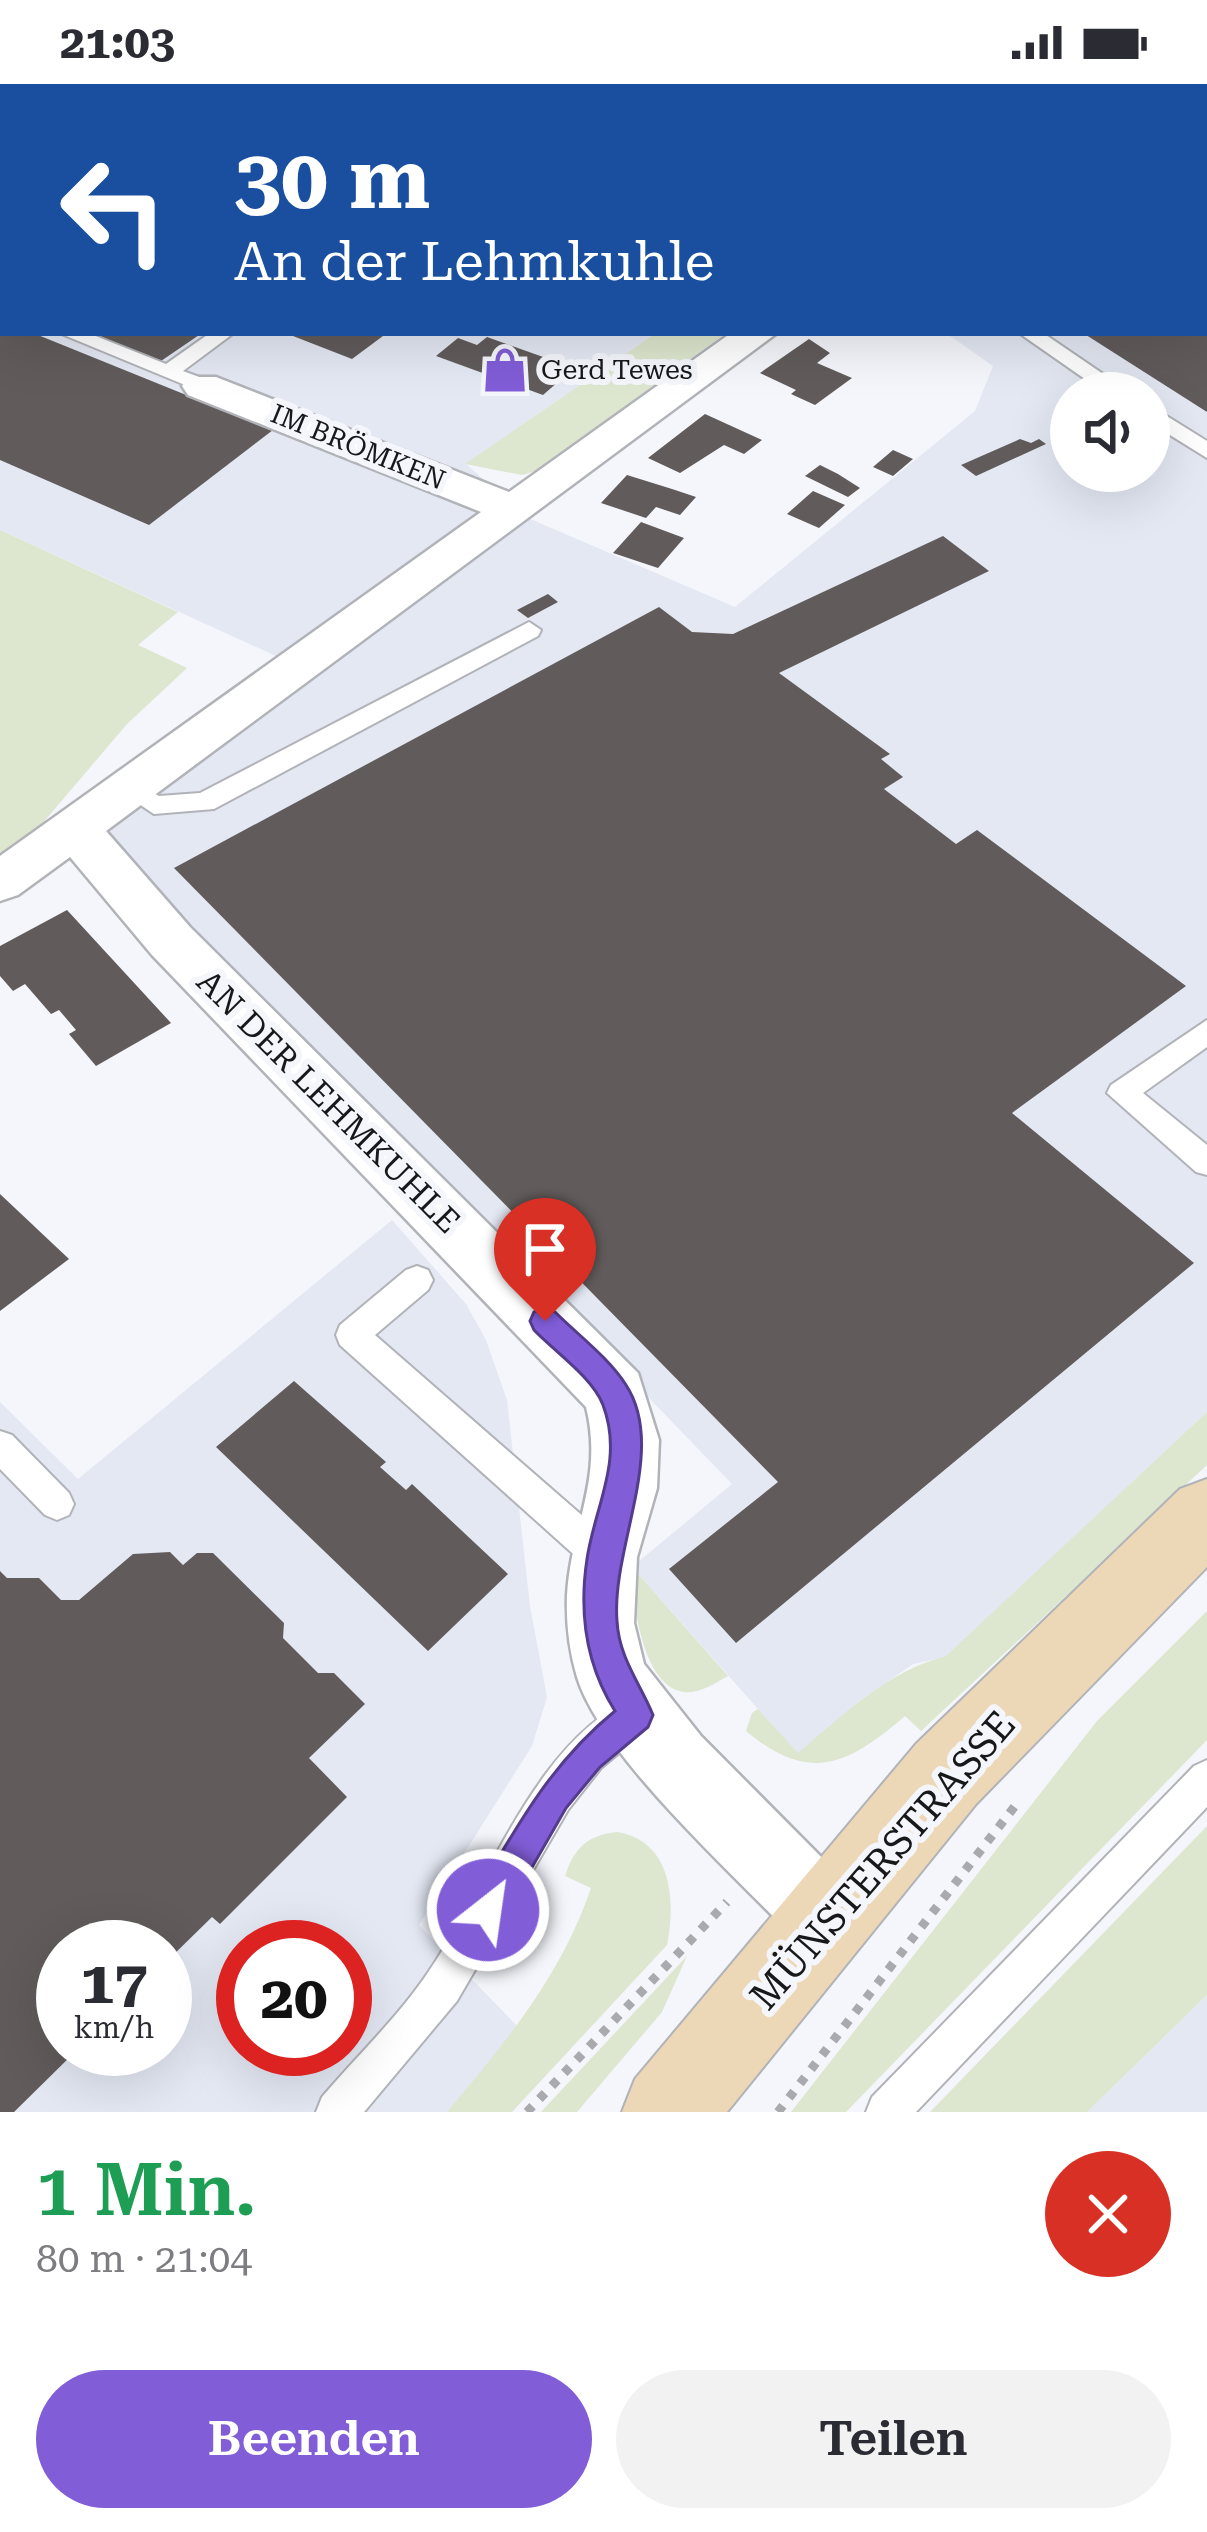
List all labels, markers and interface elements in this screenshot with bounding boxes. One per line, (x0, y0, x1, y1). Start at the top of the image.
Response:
text: 21:03 (60, 16, 175, 69)
text: 30 m (234, 130, 430, 228)
icon: left (36, 132, 192, 288)
text: An der Lehmkuhle (234, 230, 714, 293)
shop icon: Gerd Tewes (480, 345, 530, 395)
place label: Gerd Tewes (541, 354, 693, 386)
map controls (1050, 372, 1170, 492)
button: sound (1050, 372, 1170, 492)
street label: IM BRÖMKEN (266, 397, 450, 497)
street label: AN DER LEHMKUHLE (189, 962, 468, 1241)
pin (494, 1198, 596, 1321)
icon: arrive (512, 1216, 578, 1282)
street label: MÜNSTERSTRASSE (741, 1702, 1025, 2019)
position arrow (425, 1847, 551, 1973)
speed limit sign: 20 (216, 1920, 372, 2076)
text: 17 (80, 1947, 148, 2018)
text: km/h (74, 2010, 154, 2045)
text: 1 Min. (36, 2148, 256, 2233)
button: close (1045, 2151, 1171, 2277)
text: 80 m · 21:04 (36, 2236, 252, 2282)
button: Beenden (36, 2370, 592, 2508)
button: Teilen (616, 2370, 1171, 2508)

